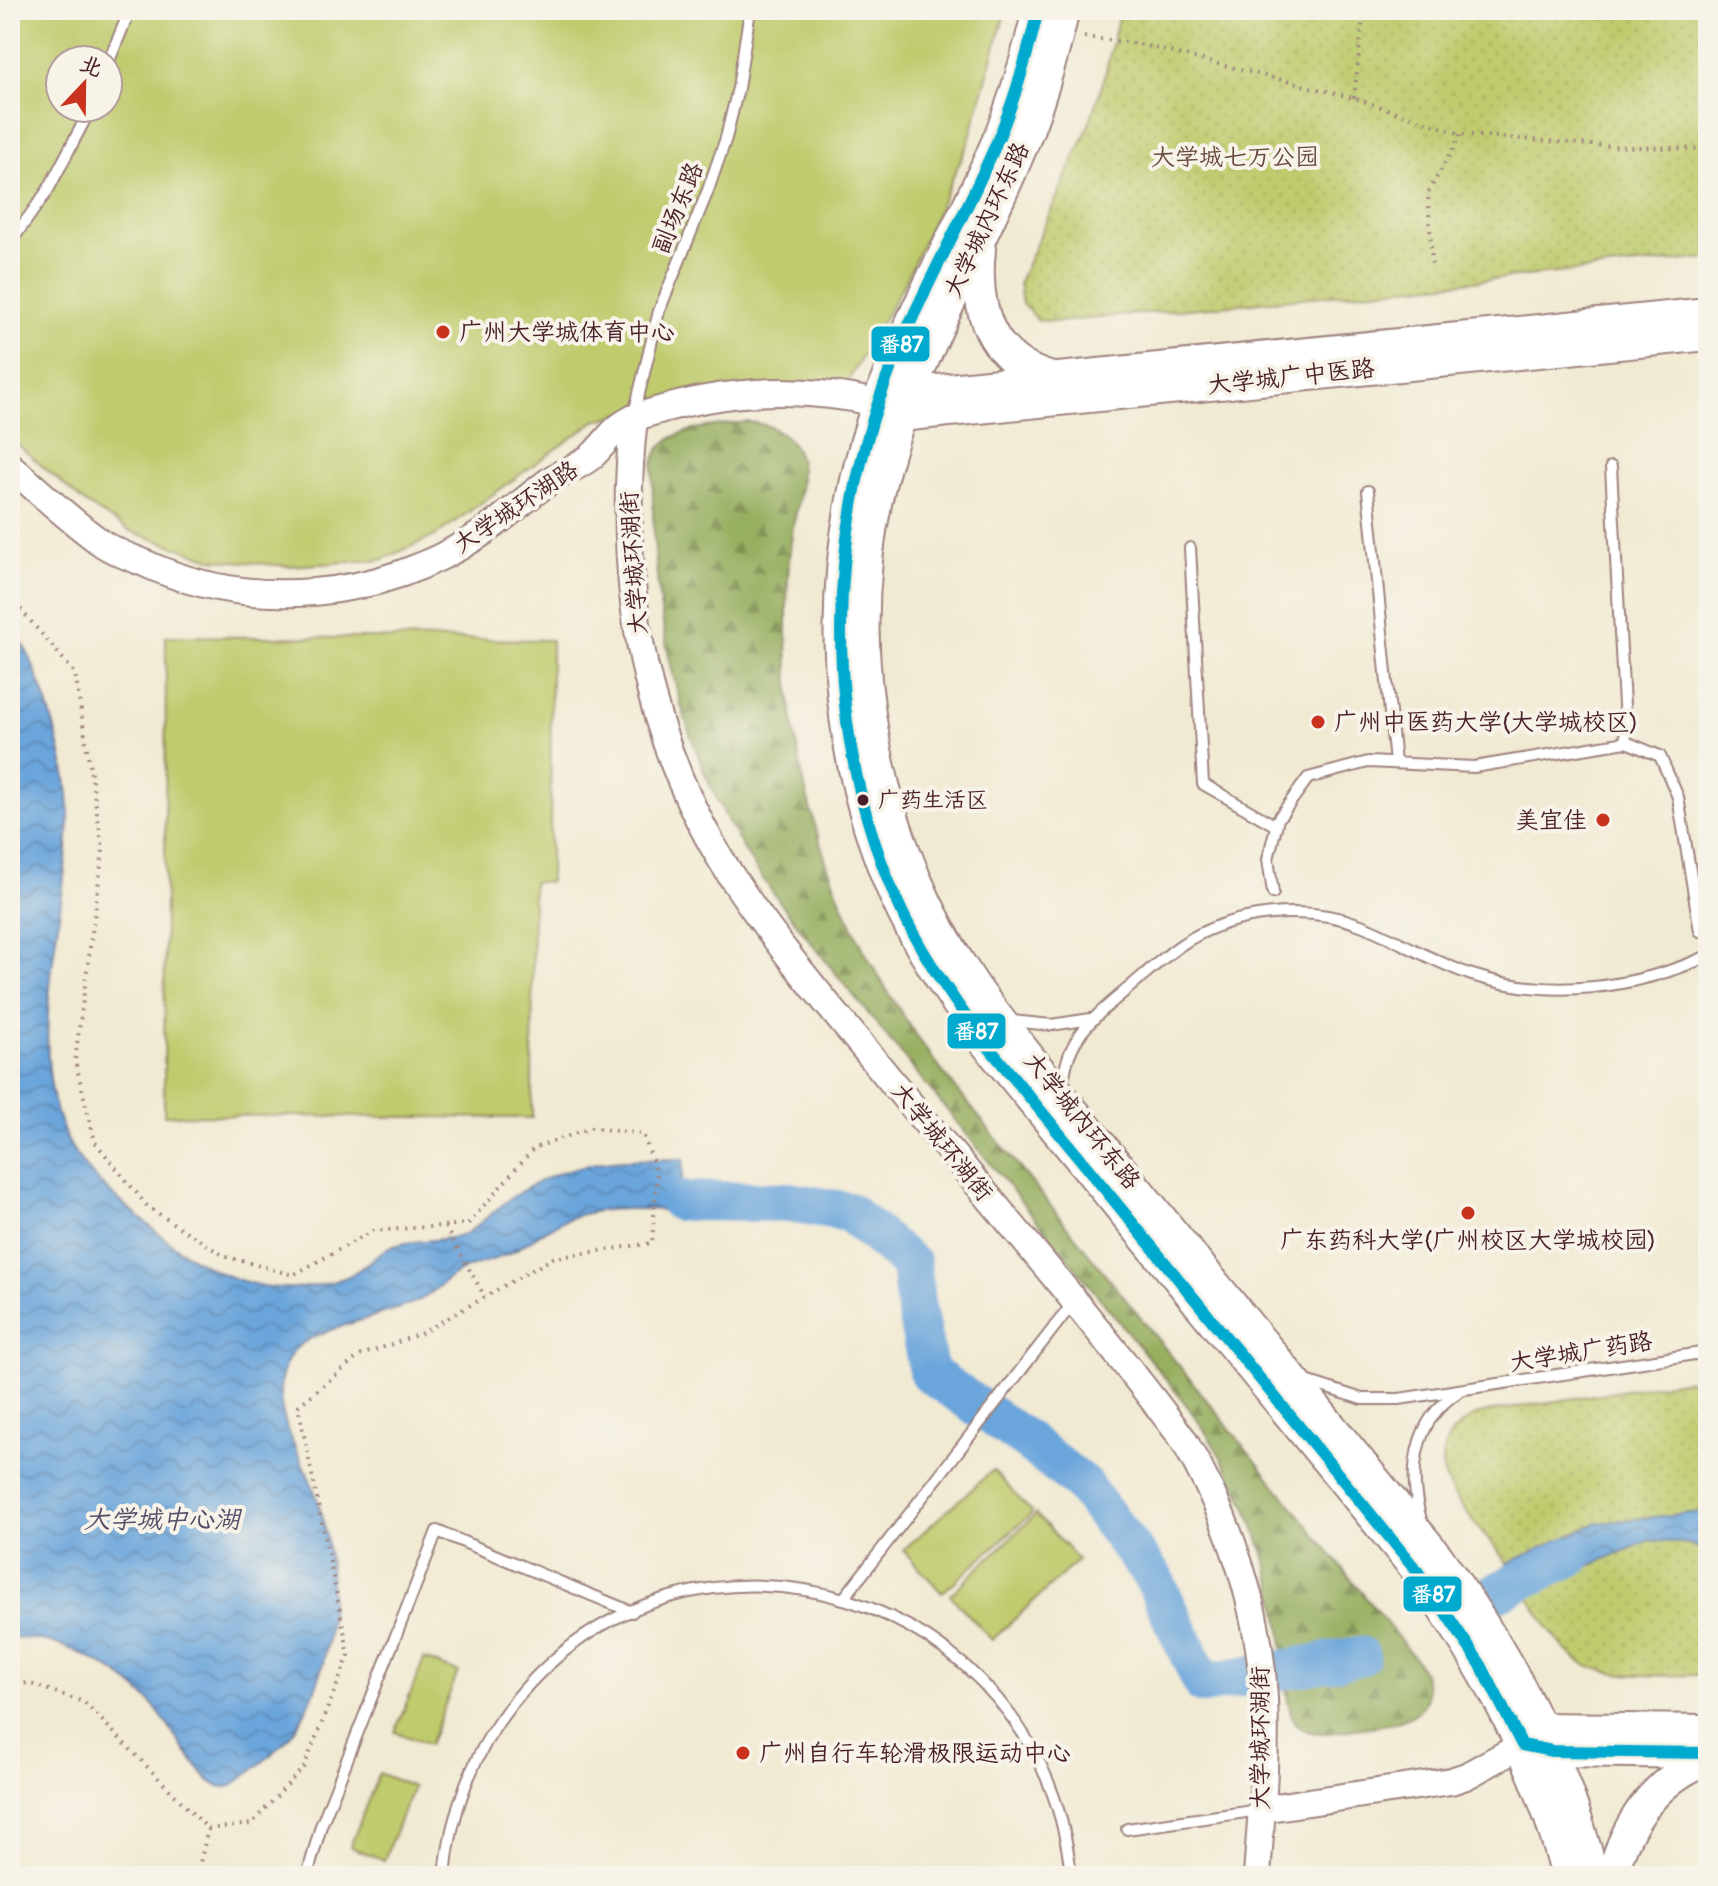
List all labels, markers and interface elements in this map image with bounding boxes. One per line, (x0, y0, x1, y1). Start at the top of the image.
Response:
north arrow (44, 44, 124, 124)
text: 北 (76, 49, 107, 83)
street label: 大学城内环东路 (938, 138, 1036, 302)
park label: 大学城七万公园 (1151, 143, 1319, 172)
street label: 副场东路 (647, 158, 709, 258)
place label: 广州大学城体育中心 (459, 318, 675, 347)
marker: 广州大学城体育中心 (434, 323, 452, 341)
line badge: 番87 (870, 325, 931, 363)
text: 番87 (879, 331, 924, 359)
street label: 大学城广中医路 (1206, 354, 1376, 400)
street label: 大学城环湖路 (448, 455, 584, 559)
street label: 大学城环湖街 (615, 490, 653, 636)
place label: 广州中医药大学(大学城校区) (1334, 708, 1638, 737)
marker: 广州中医药大学(大学城校区) (1309, 713, 1327, 731)
place label: 广药生活区 (878, 786, 988, 814)
marker: 广药生活区 (855, 792, 871, 808)
place label: 美宜佳 (1515, 806, 1587, 835)
marker: 美宜佳 (1594, 811, 1612, 829)
line badge: 番87 (946, 1012, 1007, 1050)
text: 番87 (954, 1018, 999, 1046)
street label: 大学城内环东路 (1018, 1047, 1146, 1195)
street label: 大学城环湖街 (885, 1077, 999, 1207)
marker: 广东药科大学(广州校区大学城校园) (1459, 1204, 1477, 1222)
place label: 广东药科大学(广州校区大学城校园) (1280, 1226, 1656, 1255)
street label: 大学城广药路 (1508, 1326, 1654, 1378)
water label: 大学城中心湖 (84, 1504, 243, 1536)
line badge: 番87 (1402, 1575, 1463, 1613)
text: 番87 (1411, 1581, 1456, 1609)
street label: 大学城环湖街 (1246, 1666, 1275, 1810)
place label: 广州自行车轮滑极限运动中心 (759, 1739, 1071, 1768)
marker: 广州自行车轮滑极限运动中心 (734, 1744, 752, 1762)

